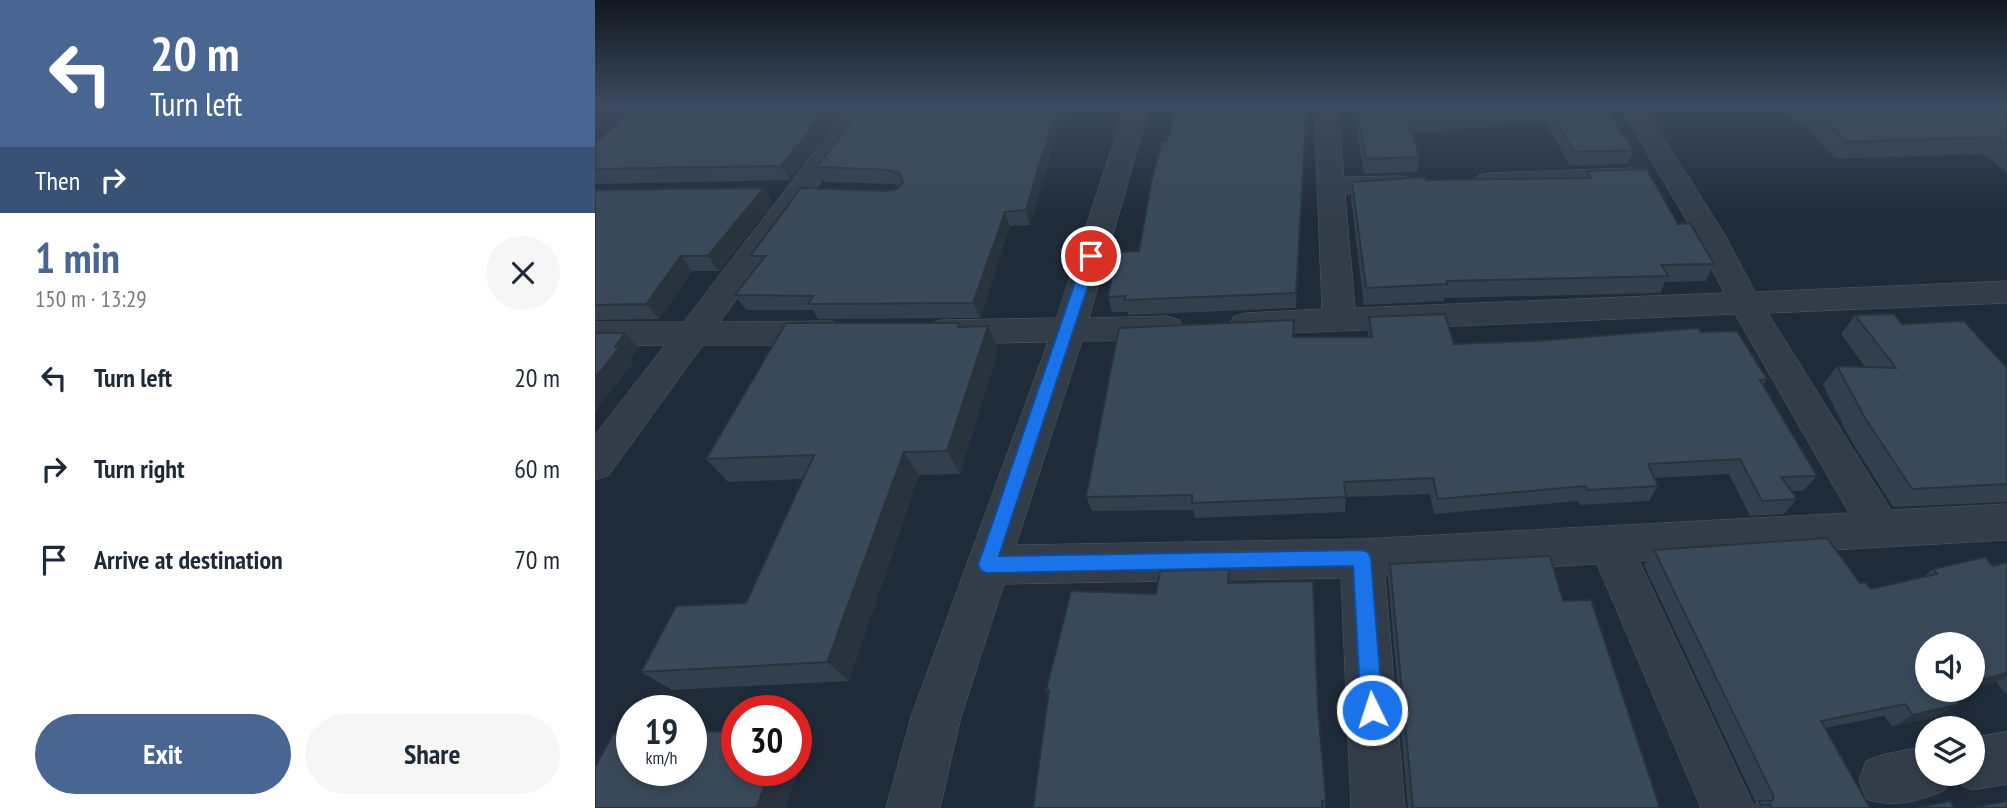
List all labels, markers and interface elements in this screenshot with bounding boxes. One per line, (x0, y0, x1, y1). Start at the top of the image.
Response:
text: 20 m (150, 21, 239, 85)
icon: left (35, 28, 126, 119)
text: Turn left (150, 83, 242, 125)
icon: right (94, 161, 132, 199)
text: Then (35, 164, 80, 197)
pin (1061, 226, 1121, 286)
text: 1 min (35, 230, 120, 285)
button: close (486, 236, 560, 310)
icon: arrive (1072, 237, 1110, 275)
text: 150 m · 13:29 (35, 284, 147, 313)
icon: left (35, 359, 73, 397)
text: Turn left (94, 361, 172, 394)
text: 20 m (514, 361, 560, 394)
icon: right (35, 450, 73, 488)
text: Turn right (94, 452, 185, 485)
text: 60 m (514, 452, 560, 485)
icon: arrive (35, 541, 73, 579)
text: Arrive at destination (94, 543, 283, 576)
text: 70 m (514, 543, 560, 576)
map controls (1915, 632, 1985, 786)
button: sound (1915, 632, 1985, 702)
position arrow (1335, 673, 1409, 747)
speed limit sign: 30 (721, 695, 812, 786)
text: 19 (645, 708, 678, 754)
button: Exit (35, 714, 291, 794)
button: Share (305, 714, 560, 794)
button: layers (1915, 716, 1985, 786)
text: km/h (646, 746, 677, 769)

